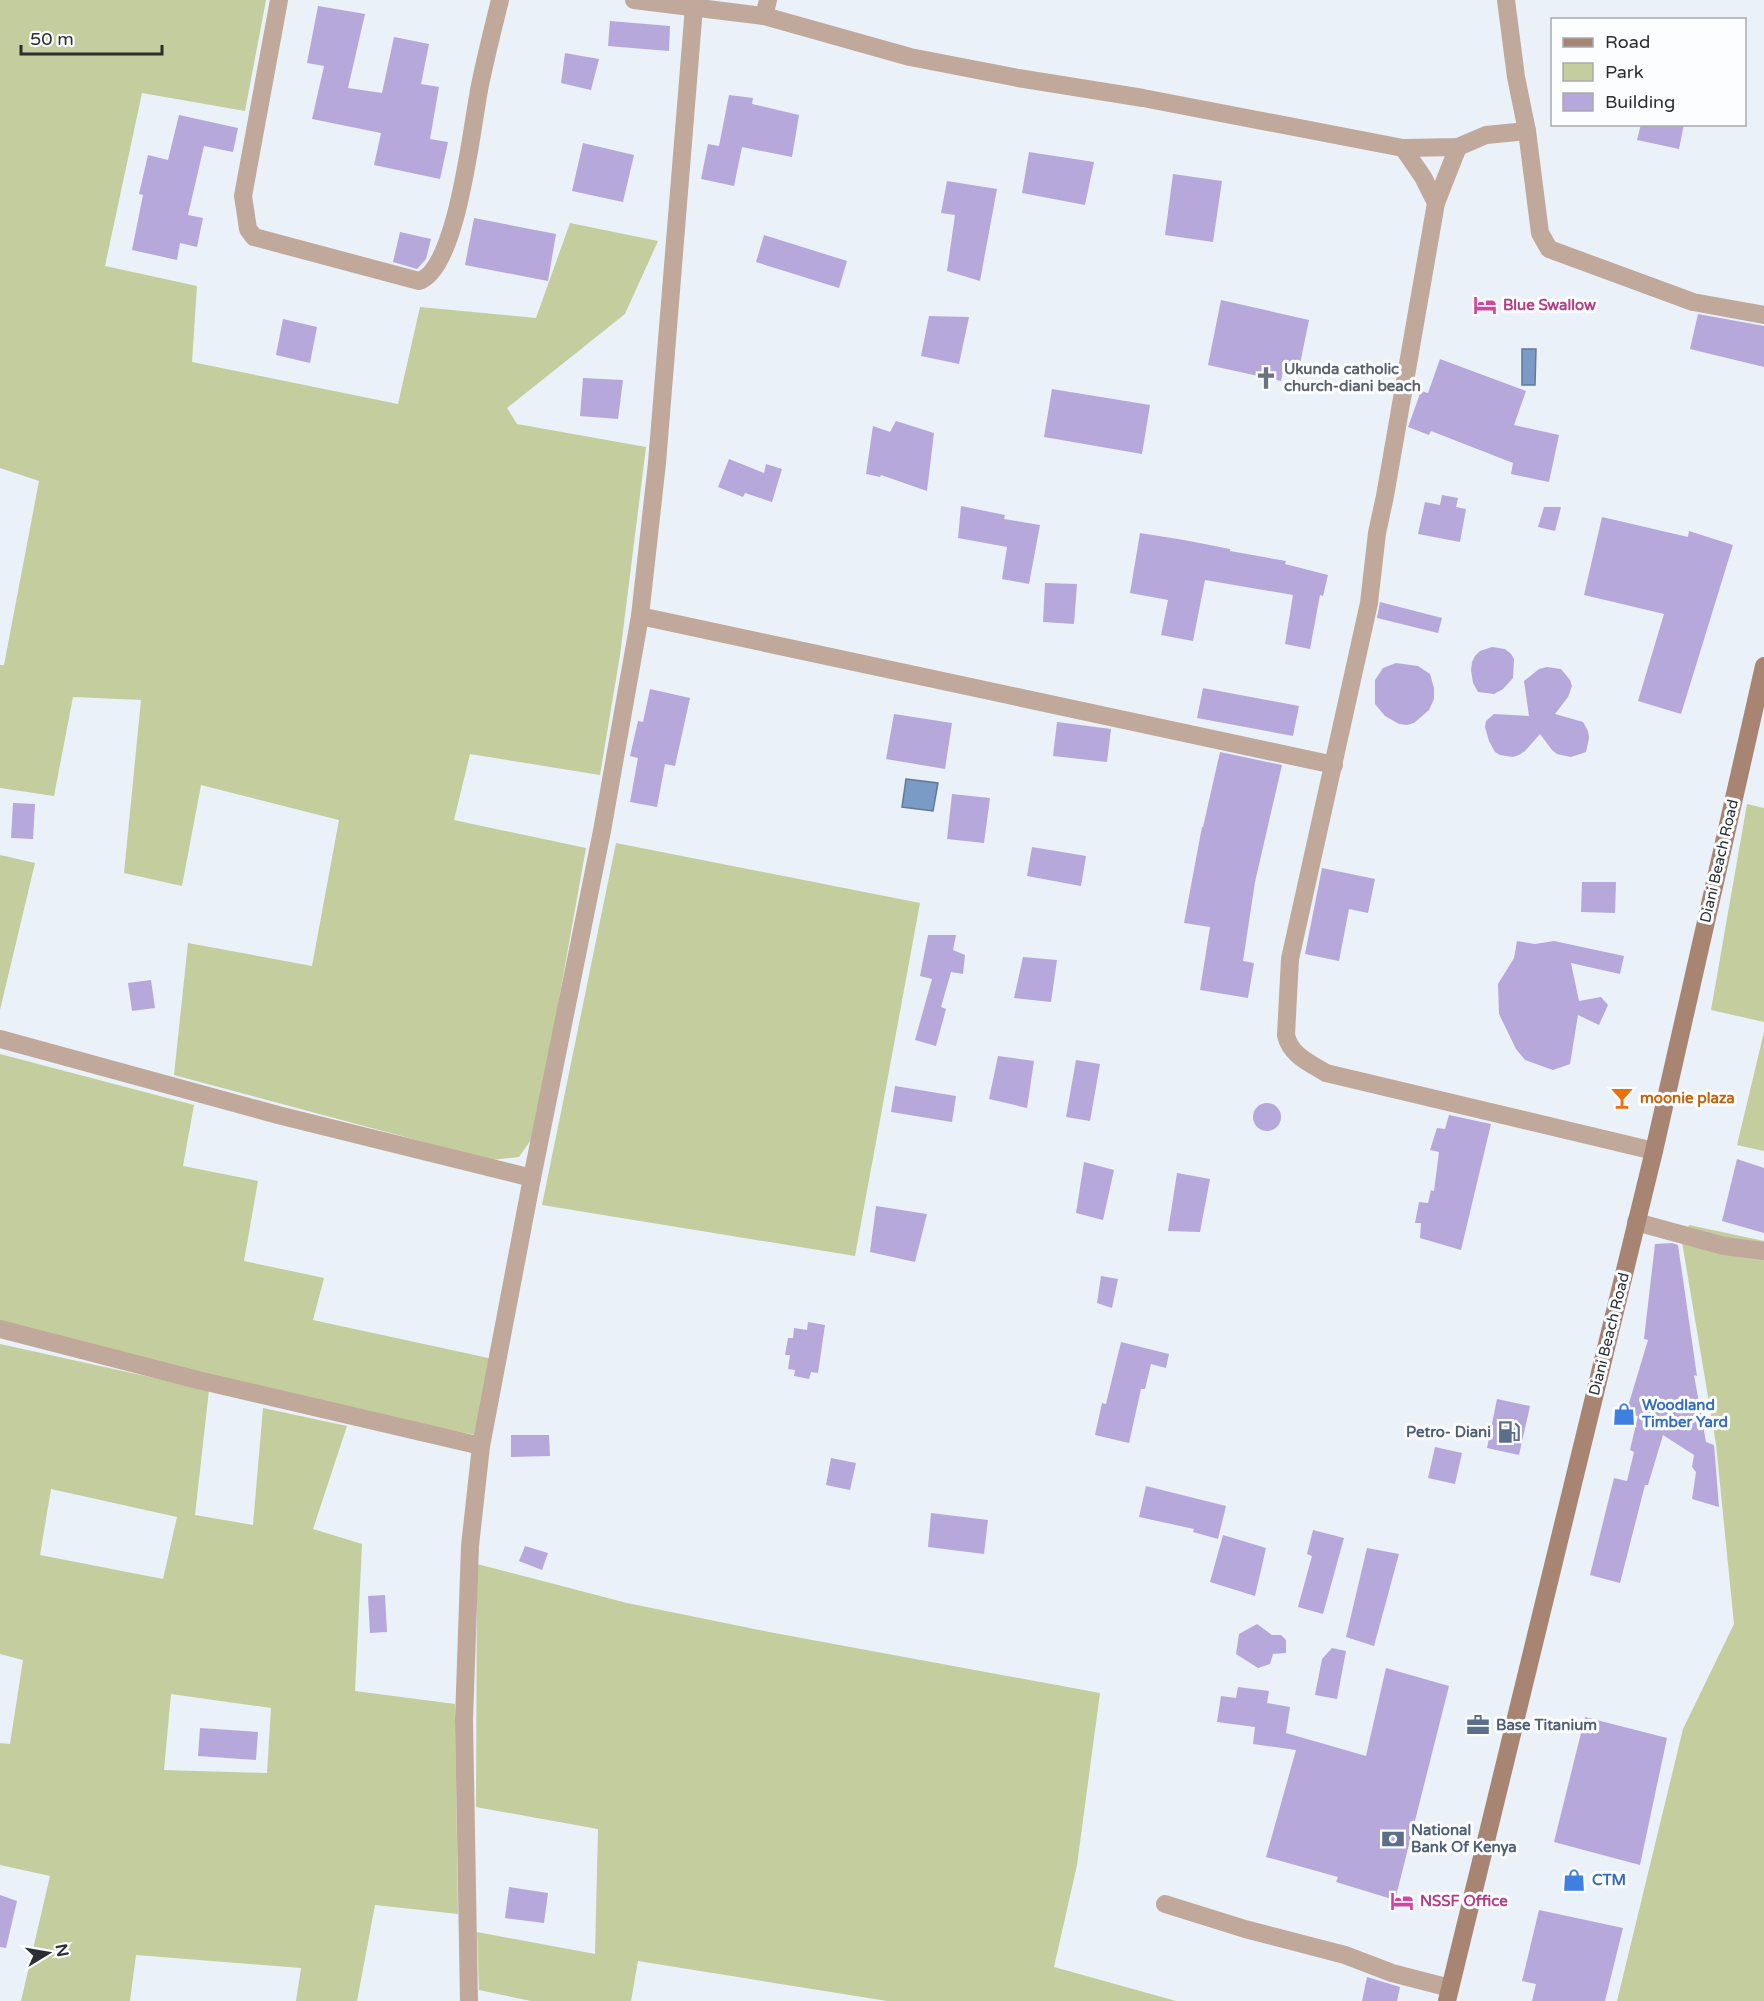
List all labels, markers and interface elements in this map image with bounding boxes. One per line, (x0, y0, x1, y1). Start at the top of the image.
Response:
scale bar (21, 18, 162, 56)
legend (1551, 18, 1746, 126)
text: 50 m (30, 28, 74, 50)
text: Road (1605, 31, 1650, 53)
text: Park (1605, 61, 1644, 83)
text: Building (1605, 91, 1675, 113)
hotel icon: Blue Swallow (1472, 292, 1498, 318)
place label: Blue Swallow (1503, 296, 1596, 314)
place label: Ukunda catholic church-diani beach (1284, 360, 1421, 395)
church icon: Ukunda catholic church-diani beach (1253, 365, 1279, 391)
street label: Diani Beach Road (1696, 798, 1742, 924)
bar icon: moonie plaza (1609, 1085, 1635, 1111)
place label: moonie plaza (1640, 1089, 1735, 1108)
street label: Diani Beach Road (1585, 1271, 1633, 1397)
place label: Woodland Timber Yard (1641, 1396, 1728, 1431)
shop icon: Woodland Timber Yard (1611, 1401, 1637, 1427)
fuel station icon: Petro- Diani (1496, 1419, 1522, 1445)
place label: Petro- Diani (1406, 1423, 1491, 1441)
office icon: Base Titanium (1465, 1712, 1491, 1738)
place label: Base Titanium (1496, 1716, 1597, 1734)
place label: National Bank Of Kenya (1411, 1821, 1517, 1857)
bank icon: National Bank Of Kenya (1380, 1826, 1406, 1852)
shop icon: CTM (1561, 1867, 1587, 1893)
place label: CTM (1592, 1871, 1626, 1889)
hotel icon: NSSF Office (1389, 1888, 1415, 1914)
place label: NSSF Office (1420, 1892, 1508, 1910)
north arrow (18, 1923, 78, 1983)
text: N (51, 1942, 73, 1959)

